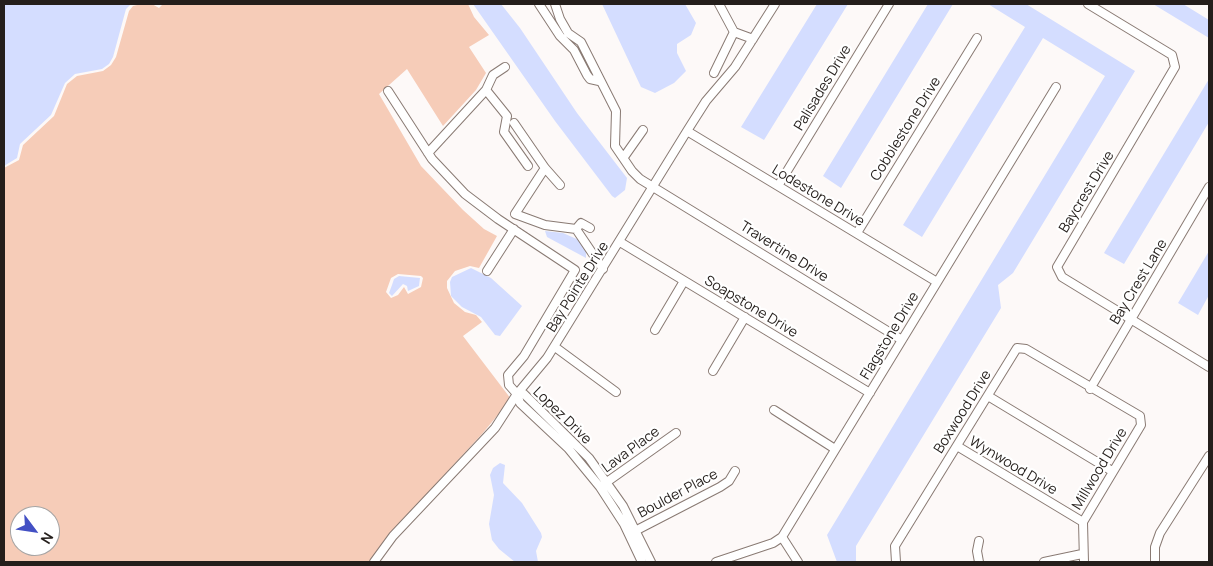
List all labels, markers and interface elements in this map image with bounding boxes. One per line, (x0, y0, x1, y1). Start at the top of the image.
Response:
street label: Palisades Drive (791, 42, 855, 134)
street label: Cobblestone Drive (867, 74, 945, 184)
street label: Baycrest Drive (1056, 148, 1118, 236)
street label: Lodestone Drive (769, 162, 867, 230)
street label: Travertine Drive (737, 218, 831, 286)
street label: Bay Crest Lane (1107, 236, 1171, 328)
street label: Bay Pointe Drive (543, 239, 613, 335)
street label: Soapstone Drive (701, 273, 801, 341)
street label: Flagstone Drive (857, 289, 923, 383)
street label: Boxwood Drive (931, 367, 995, 457)
street label: Lopez Drive (529, 384, 595, 448)
street label: Lava Place (599, 423, 663, 477)
street label: Millwood Drive (1069, 425, 1131, 513)
street label: Wynwood Drive (966, 433, 1060, 499)
street label: Boulder Place (635, 466, 721, 522)
north arrow (10, 506, 60, 556)
text: N (37, 529, 58, 548)

